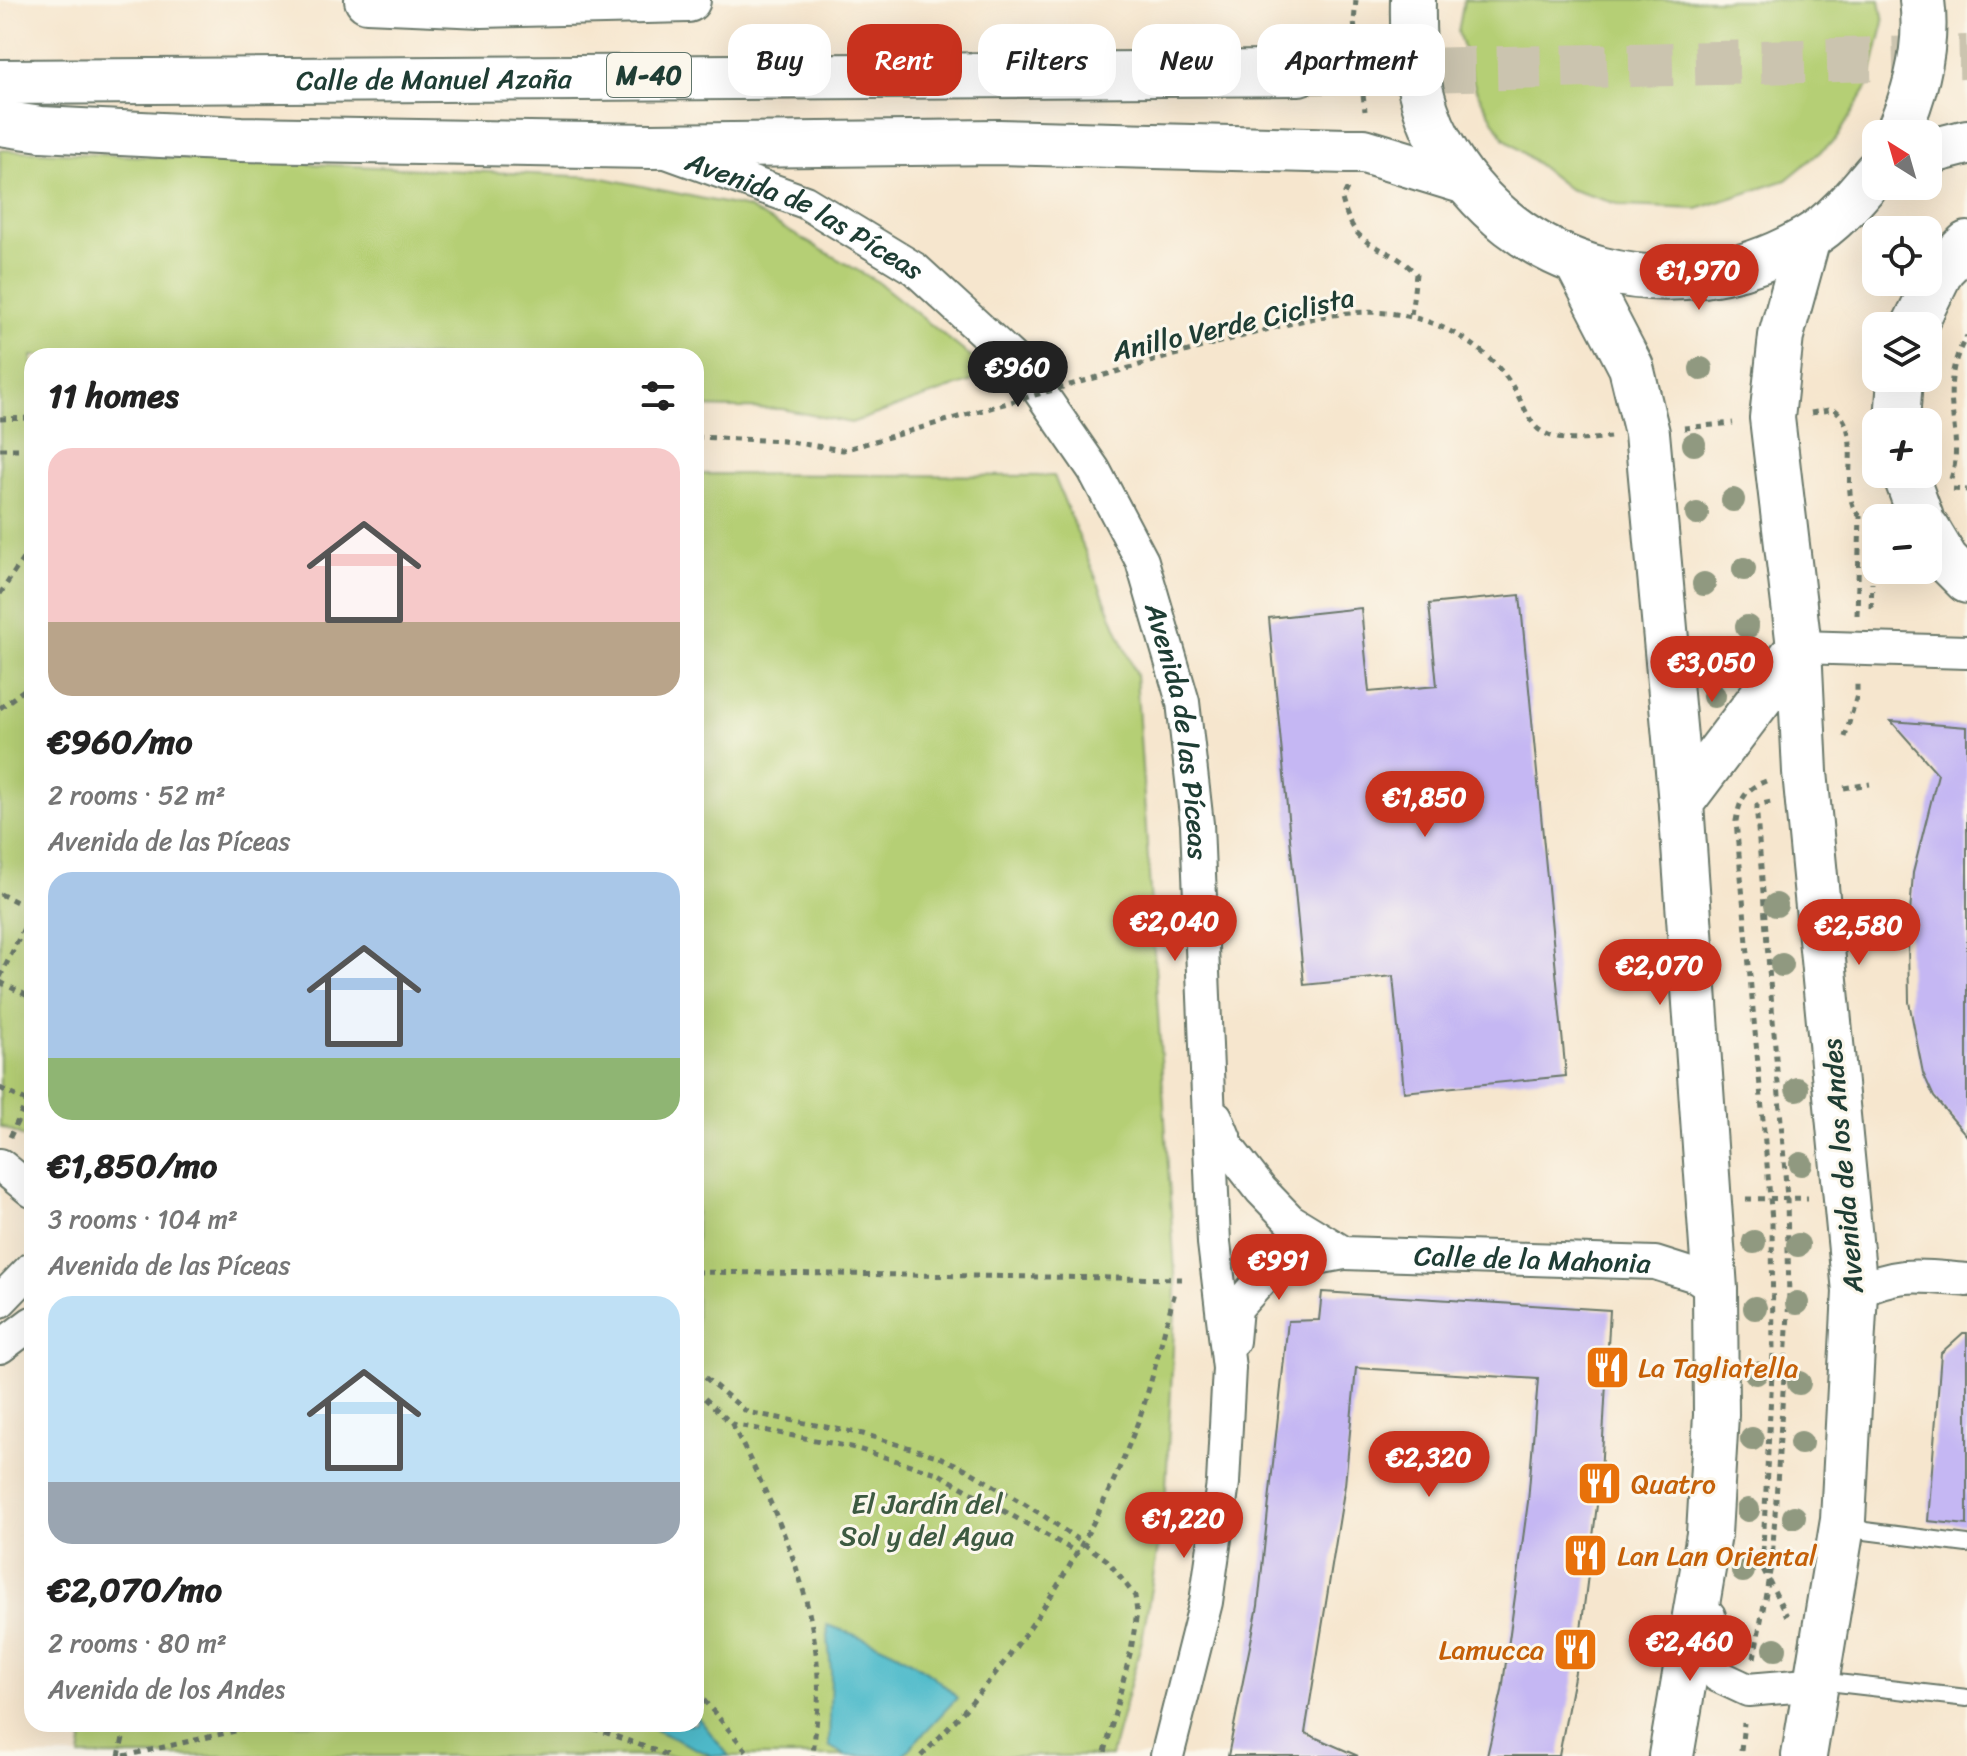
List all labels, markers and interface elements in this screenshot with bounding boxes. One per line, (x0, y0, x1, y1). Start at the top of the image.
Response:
chip: Buy (728, 24, 831, 96)
chip: Rent (847, 24, 962, 96)
chip: Filters (978, 24, 1116, 96)
chip: New (1132, 24, 1241, 96)
chip: Apartment (1257, 24, 1445, 96)
road number: M-40 (607, 53, 691, 97)
street label: Calle de Manuel Azaña (296, 54, 573, 105)
north arrow (1862, 120, 1942, 200)
map controls (1862, 120, 1942, 584)
street label: Avenida de las Píceas (678, 137, 937, 292)
button: locate (1862, 216, 1942, 296)
pin: €1,970 (1634, 244, 1764, 312)
text: €1,970 (1658, 247, 1740, 293)
street label: Anillo Verde Ciclista (1106, 273, 1359, 376)
button: layers (1862, 312, 1942, 392)
pin: €960 (971, 341, 1065, 409)
text: €960 (986, 344, 1050, 390)
text: 11 homes (48, 366, 179, 426)
icon: filters (636, 374, 680, 418)
button: + (1862, 408, 1942, 488)
icon: home (292, 500, 436, 644)
button: − (1862, 504, 1942, 584)
street label: Avenida de las Píceas (1130, 596, 1222, 861)
pin: €3,050 (1647, 636, 1777, 704)
text: €3,050 (1668, 639, 1756, 685)
text: €960/mo (48, 712, 193, 772)
pin: €1,850 (1360, 771, 1490, 839)
text: 2 rooms · 52 m² (48, 772, 226, 818)
text: €1,850 (1383, 774, 1467, 820)
text: Avenida de las Píceas (48, 818, 290, 864)
pin: €2,040 (1110, 895, 1240, 963)
text: €2,040 (1131, 898, 1219, 944)
pin: €2,580 (1794, 899, 1924, 967)
text: €2,580 (1815, 902, 1903, 948)
icon: home (292, 924, 436, 1068)
pin: €2,070 (1595, 939, 1725, 1007)
text: €2,070 (1617, 942, 1703, 988)
street label: Avenida de los Andes (1807, 1036, 1878, 1296)
text: €1,850/mo (48, 1136, 217, 1196)
text: 3 rooms · 104 m² (48, 1196, 238, 1242)
street label: Calle de la Mahonia (1413, 1231, 1652, 1288)
pin: €991 (1232, 1234, 1326, 1302)
text: €991 (1249, 1237, 1309, 1283)
text: Avenida de las Píceas (48, 1242, 290, 1288)
restaurant icon: La Tagliatella (1583, 1343, 1631, 1391)
place label: La Tagliatella (1638, 1343, 1798, 1392)
icon: home (292, 1348, 436, 1492)
pin: €2,320 (1364, 1431, 1494, 1499)
text: €2,320 (1387, 1434, 1471, 1480)
restaurant icon: Quatro (1576, 1459, 1624, 1507)
place label: Quatro (1631, 1459, 1716, 1508)
park label: El Jardín del Sol y del Agua (840, 1479, 1014, 1560)
pin: €1,220 (1119, 1492, 1249, 1560)
text: €1,220 (1143, 1495, 1225, 1541)
restaurant icon: Lan Lan Oriental (1562, 1531, 1610, 1579)
place label: Lan Lan Oriental (1617, 1531, 1818, 1580)
text: €2,070/mo (48, 1560, 222, 1620)
pin: €2,460 (1625, 1615, 1755, 1683)
text: €2,460 (1647, 1618, 1733, 1664)
text: 2 rooms · 80 m² (48, 1620, 227, 1666)
place label: Lamucca (1438, 1625, 1544, 1674)
restaurant icon: Lamucca (1551, 1625, 1599, 1673)
text: Avenida de los Andes (48, 1666, 285, 1712)

